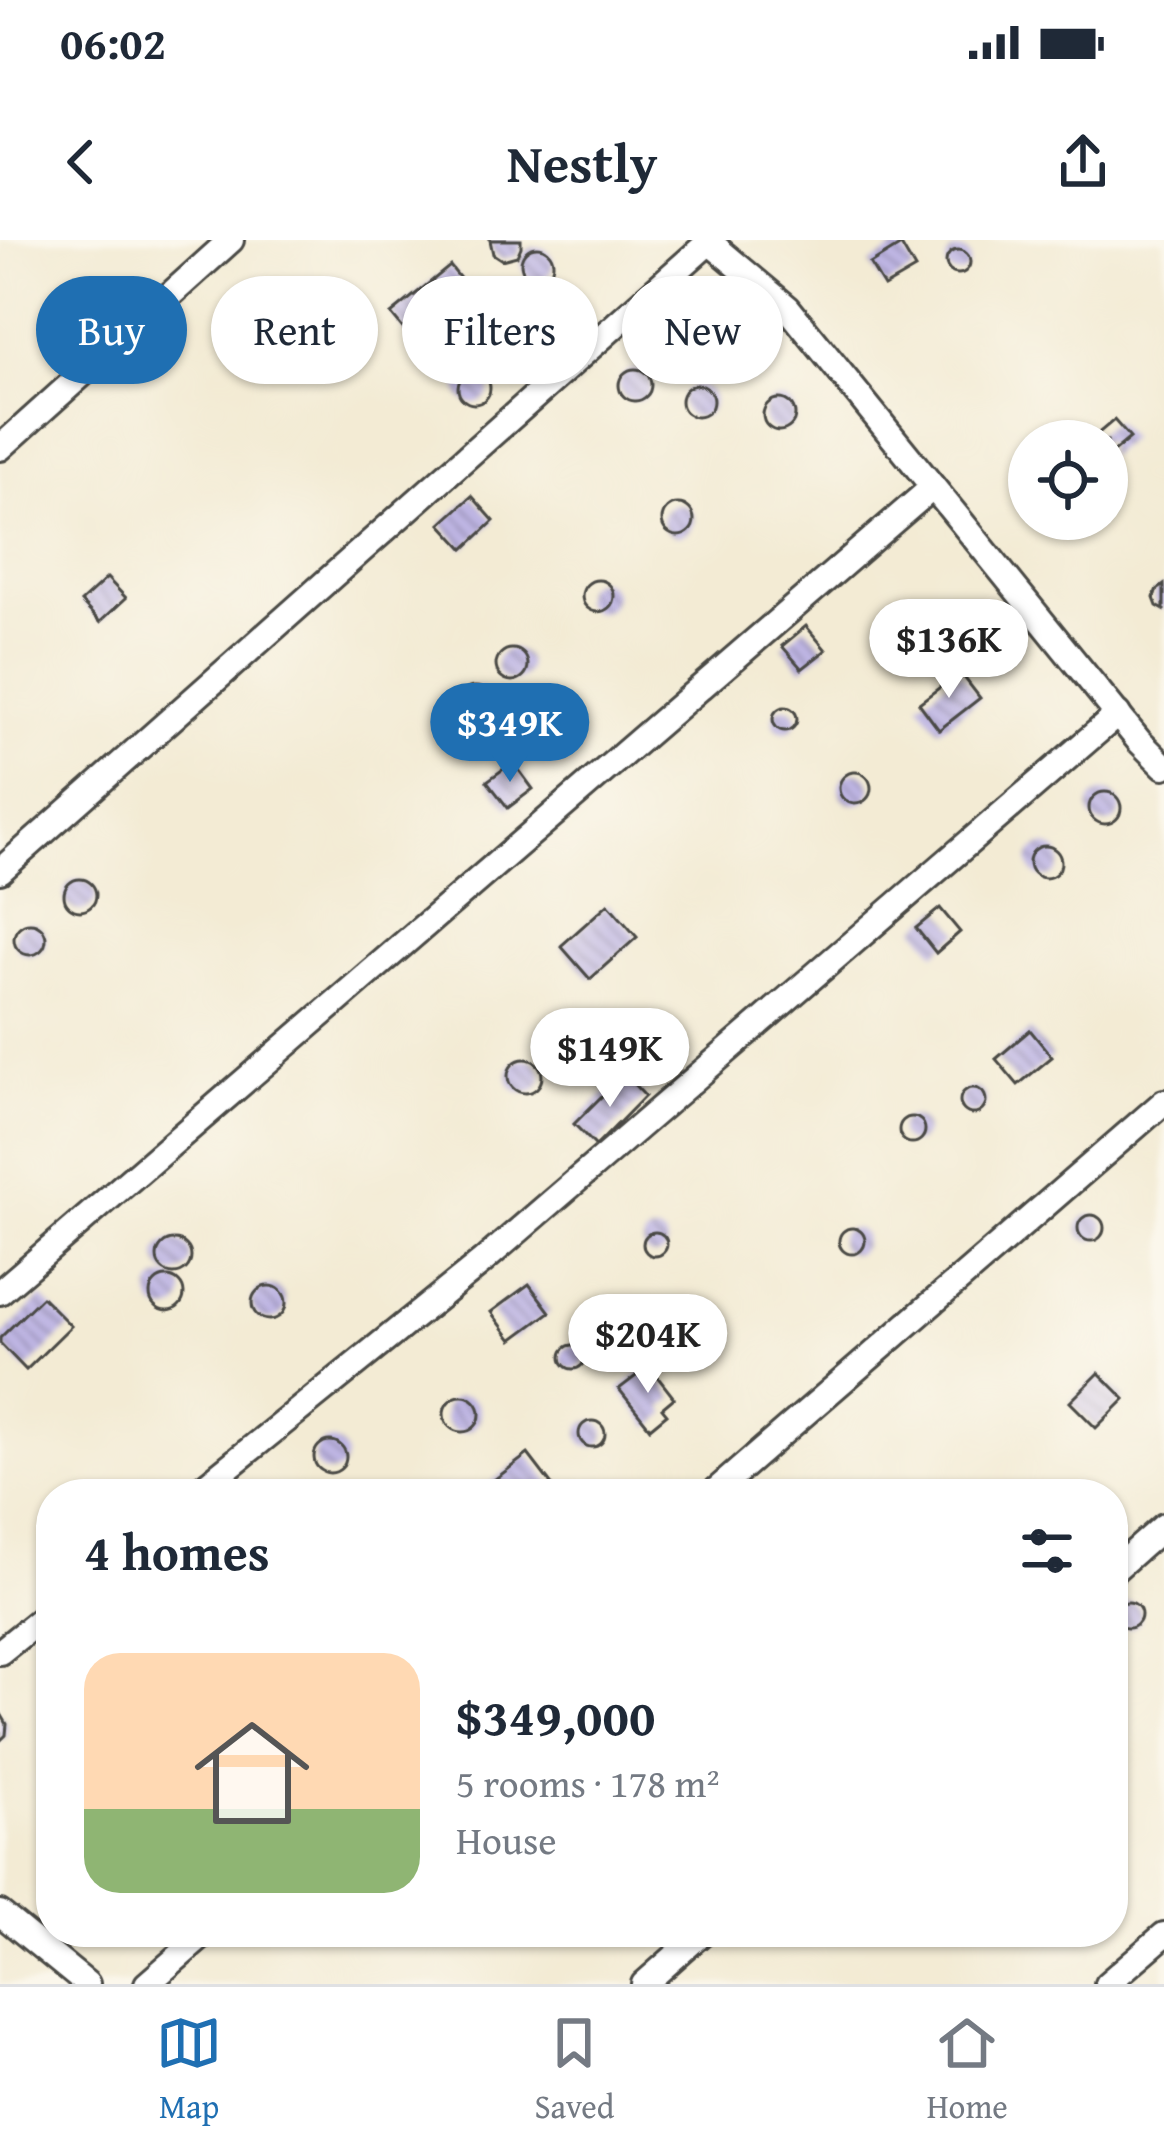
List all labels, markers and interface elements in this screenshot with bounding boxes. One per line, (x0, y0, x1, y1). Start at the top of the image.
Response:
text: 06:02 (60, 10, 166, 75)
text: Nestly (507, 123, 657, 202)
icon: back (48, 129, 114, 195)
icon: share (1050, 129, 1116, 195)
chip: Buy (36, 276, 187, 384)
chip: Rent (211, 276, 378, 384)
chip: Filters (402, 276, 598, 384)
chip: New (622, 276, 783, 384)
map controls (1008, 420, 1128, 540)
button: locate (1008, 420, 1128, 540)
pin: $136K (865, 599, 1033, 701)
text: $136K (896, 609, 1002, 666)
pin: $349K (426, 683, 594, 785)
text: $349K (457, 693, 563, 750)
pin: $149K (526, 1008, 694, 1110)
text: $149K (557, 1018, 663, 1075)
pin: $204K (564, 1294, 732, 1396)
text: $204K (595, 1304, 701, 1361)
text: 4 homes (84, 1514, 270, 1589)
icon: filters (1014, 1518, 1080, 1584)
text: $349,000 (456, 1679, 655, 1754)
icon: home (180, 1701, 324, 1845)
text: 5 rooms · 178 m² (456, 1754, 720, 1811)
text: House (456, 1811, 557, 1868)
tab: Map (156, 2010, 222, 2130)
tab: Saved (534, 2010, 614, 2130)
tab: Home (927, 2010, 1008, 2130)

